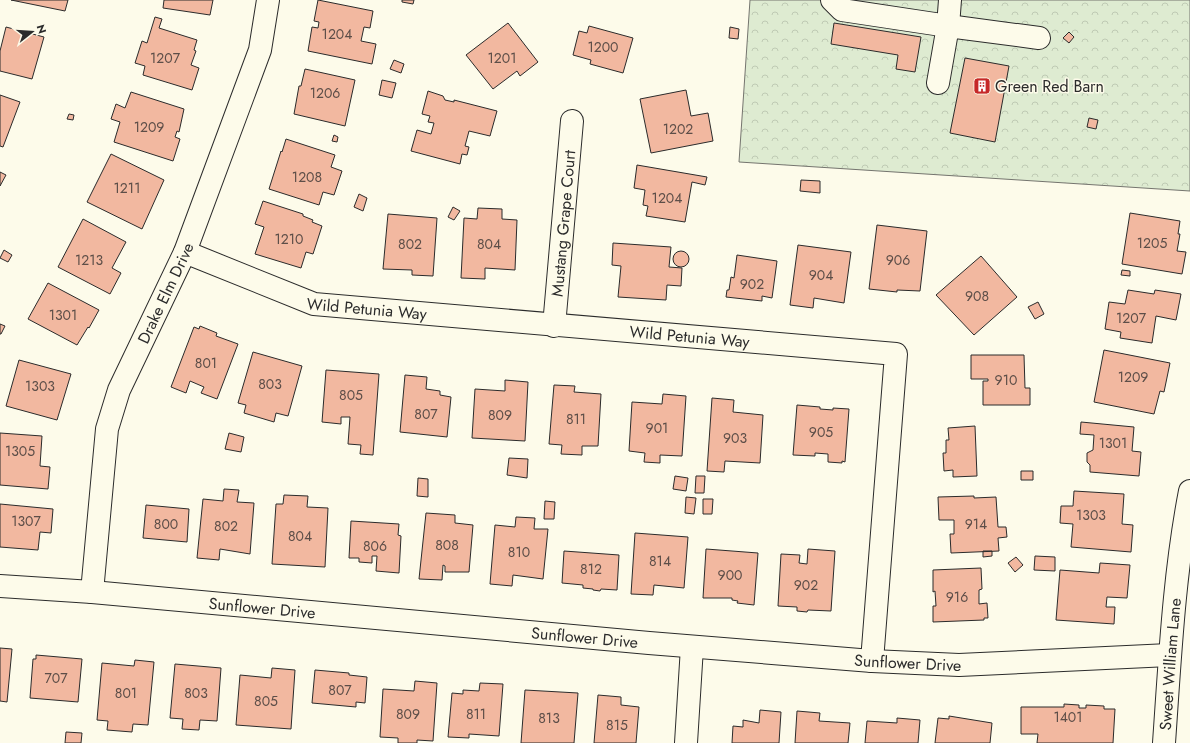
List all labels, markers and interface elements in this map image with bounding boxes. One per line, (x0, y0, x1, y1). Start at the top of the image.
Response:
north arrow (12, 12, 52, 52)
text: N (33, 23, 50, 36)
house number: 1204 (322, 24, 352, 44)
house number: 1200 (587, 37, 619, 57)
house number: 1207 (150, 48, 181, 68)
house number: 1201 (488, 48, 516, 68)
place label: Green Red Barn (995, 75, 1104, 98)
building icon: Green Red Barn (972, 76, 992, 96)
house number: 1206 (310, 83, 340, 103)
house number: 1209 (134, 117, 164, 137)
house number: 1202 (663, 119, 693, 139)
street label: Mustang Grape Court (545, 149, 581, 298)
house number: 1208 (292, 167, 322, 187)
house number: 1211 (114, 178, 140, 198)
house number: 1204 (652, 188, 682, 208)
house number: 1210 (275, 229, 303, 249)
house number: 1205 (1137, 233, 1167, 253)
house number: 802 (398, 234, 422, 254)
house number: 804 (477, 234, 501, 254)
street label: Drake Elm Drive (131, 239, 199, 347)
house number: 1213 (75, 250, 103, 270)
house number: 906 (886, 250, 910, 270)
house number: 904 (809, 265, 833, 285)
house number: 902 (740, 274, 764, 294)
house number: 908 (965, 286, 989, 306)
street label: Wild Petunia Way (306, 292, 429, 325)
house number: 1301 (49, 305, 77, 325)
house number: 1207 (1116, 308, 1147, 328)
street label: Wild Petunia Way (629, 320, 751, 353)
house number: 801 (195, 353, 217, 373)
house number: 1209 (1118, 367, 1148, 387)
house number: 910 (995, 370, 1017, 390)
house number: 803 (258, 374, 282, 394)
house number: 1303 (25, 376, 55, 396)
house number: 805 (339, 385, 363, 405)
house number: 807 (414, 404, 438, 424)
house number: 809 (488, 405, 512, 425)
house number: 811 (566, 409, 586, 429)
house number: 901 (646, 418, 668, 438)
house number: 905 (809, 422, 833, 442)
house number: 903 (723, 428, 747, 448)
house number: 1301 (1099, 433, 1127, 453)
house number: 1305 (5, 441, 35, 461)
house number: 1303 (1076, 505, 1106, 525)
house number: 1307 (11, 511, 41, 531)
house number: 800 (154, 514, 178, 534)
house number: 914 (965, 514, 987, 534)
house number: 802 (214, 516, 238, 536)
house number: 804 (288, 526, 312, 546)
house number: 808 (435, 535, 459, 555)
house number: 806 (363, 536, 387, 556)
house number: 810 (508, 542, 530, 562)
house number: 814 (649, 551, 671, 571)
house number: 812 (580, 559, 602, 579)
house number: 900 (718, 565, 742, 585)
house number: 902 (794, 575, 818, 595)
house number: 916 (946, 587, 968, 607)
street label: Sunflower Drive (208, 591, 317, 624)
street label: Sweet William Lane (1153, 597, 1186, 731)
street label: Sunflower Drive (530, 621, 639, 653)
street label: Sunflower Drive (853, 648, 962, 677)
house number: 707 (44, 668, 68, 688)
house number: 807 (328, 680, 352, 700)
house number: 801 (115, 683, 137, 703)
house number: 803 (184, 683, 208, 703)
house number: 805 (254, 691, 278, 711)
house number: 809 (396, 704, 420, 724)
house number: 811 (466, 704, 486, 724)
house number: 1401 (1053, 707, 1083, 727)
house number: 813 (538, 708, 560, 728)
house number: 815 (606, 715, 628, 735)

